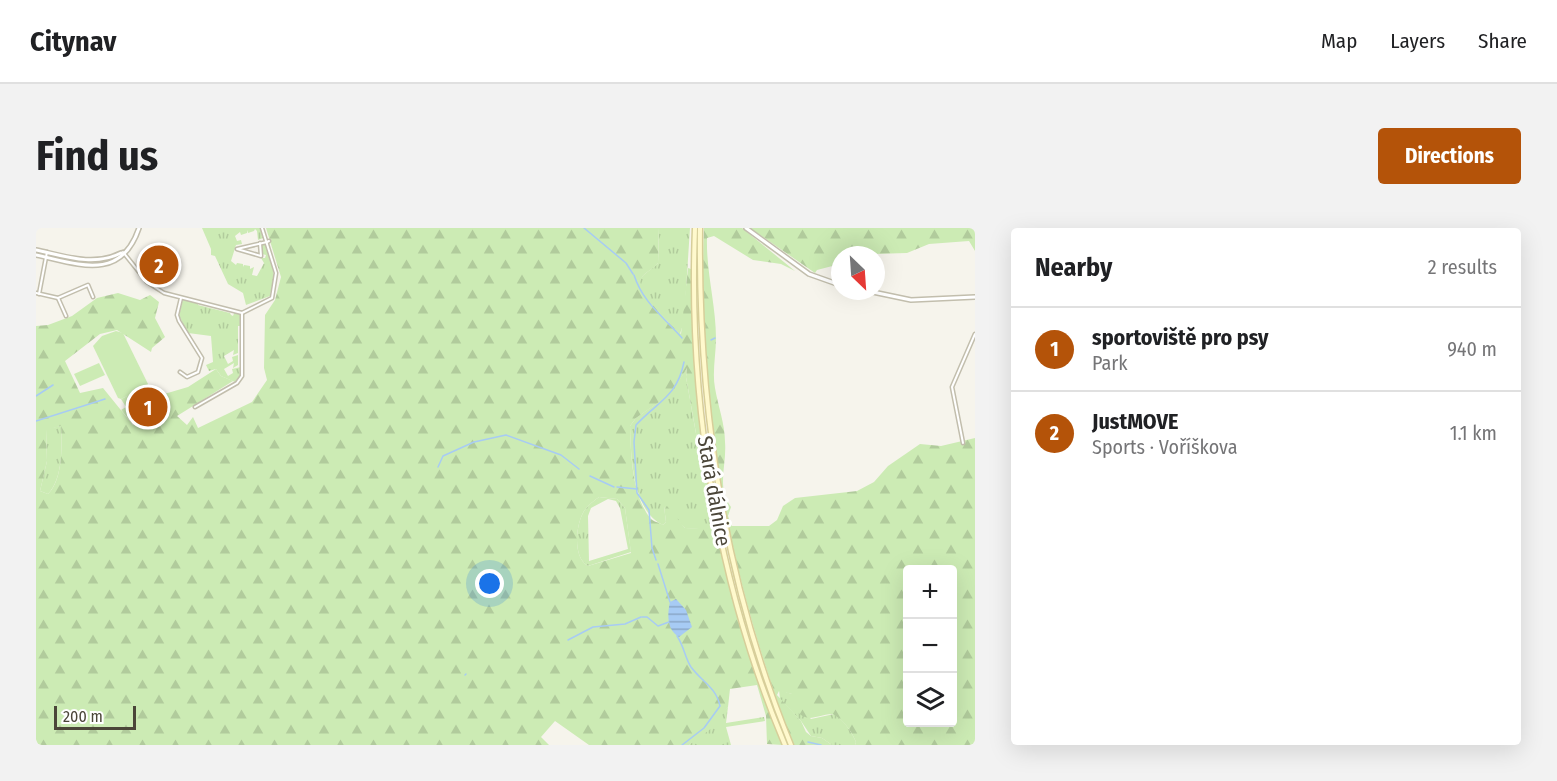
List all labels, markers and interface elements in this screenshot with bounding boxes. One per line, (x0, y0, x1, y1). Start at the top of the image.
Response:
text: Citynav (30, 25, 116, 58)
text: Map (1321, 28, 1357, 54)
text: Layers (1390, 28, 1445, 54)
text: Share (1478, 28, 1527, 54)
button: Directions (1378, 128, 1521, 184)
text: Find us (36, 131, 158, 181)
pin: 2 (140, 243, 178, 288)
north arrow (831, 246, 885, 300)
text: Nearby (1035, 252, 1112, 283)
text: 2 results (1428, 255, 1497, 279)
text: sportoviště pro psy (1092, 324, 1269, 351)
text: 1 (1050, 337, 1059, 361)
text: 940 m (1447, 337, 1497, 361)
text: Park (1092, 351, 1128, 375)
pin: 1 (128, 384, 168, 429)
text: JustMOVE (1092, 408, 1179, 435)
text: 2 (1050, 421, 1059, 445)
text: 1.1 km (1450, 421, 1497, 445)
street label: Stará dálnice (692, 434, 736, 548)
text: Sports · Voříškova (1092, 435, 1238, 459)
map controls (903, 565, 957, 727)
button: + (903, 565, 957, 619)
your location (475, 569, 504, 598)
button: − (903, 619, 957, 673)
button: layers (903, 673, 957, 727)
scale bar (54, 703, 136, 730)
text: 200 m (63, 707, 103, 726)

